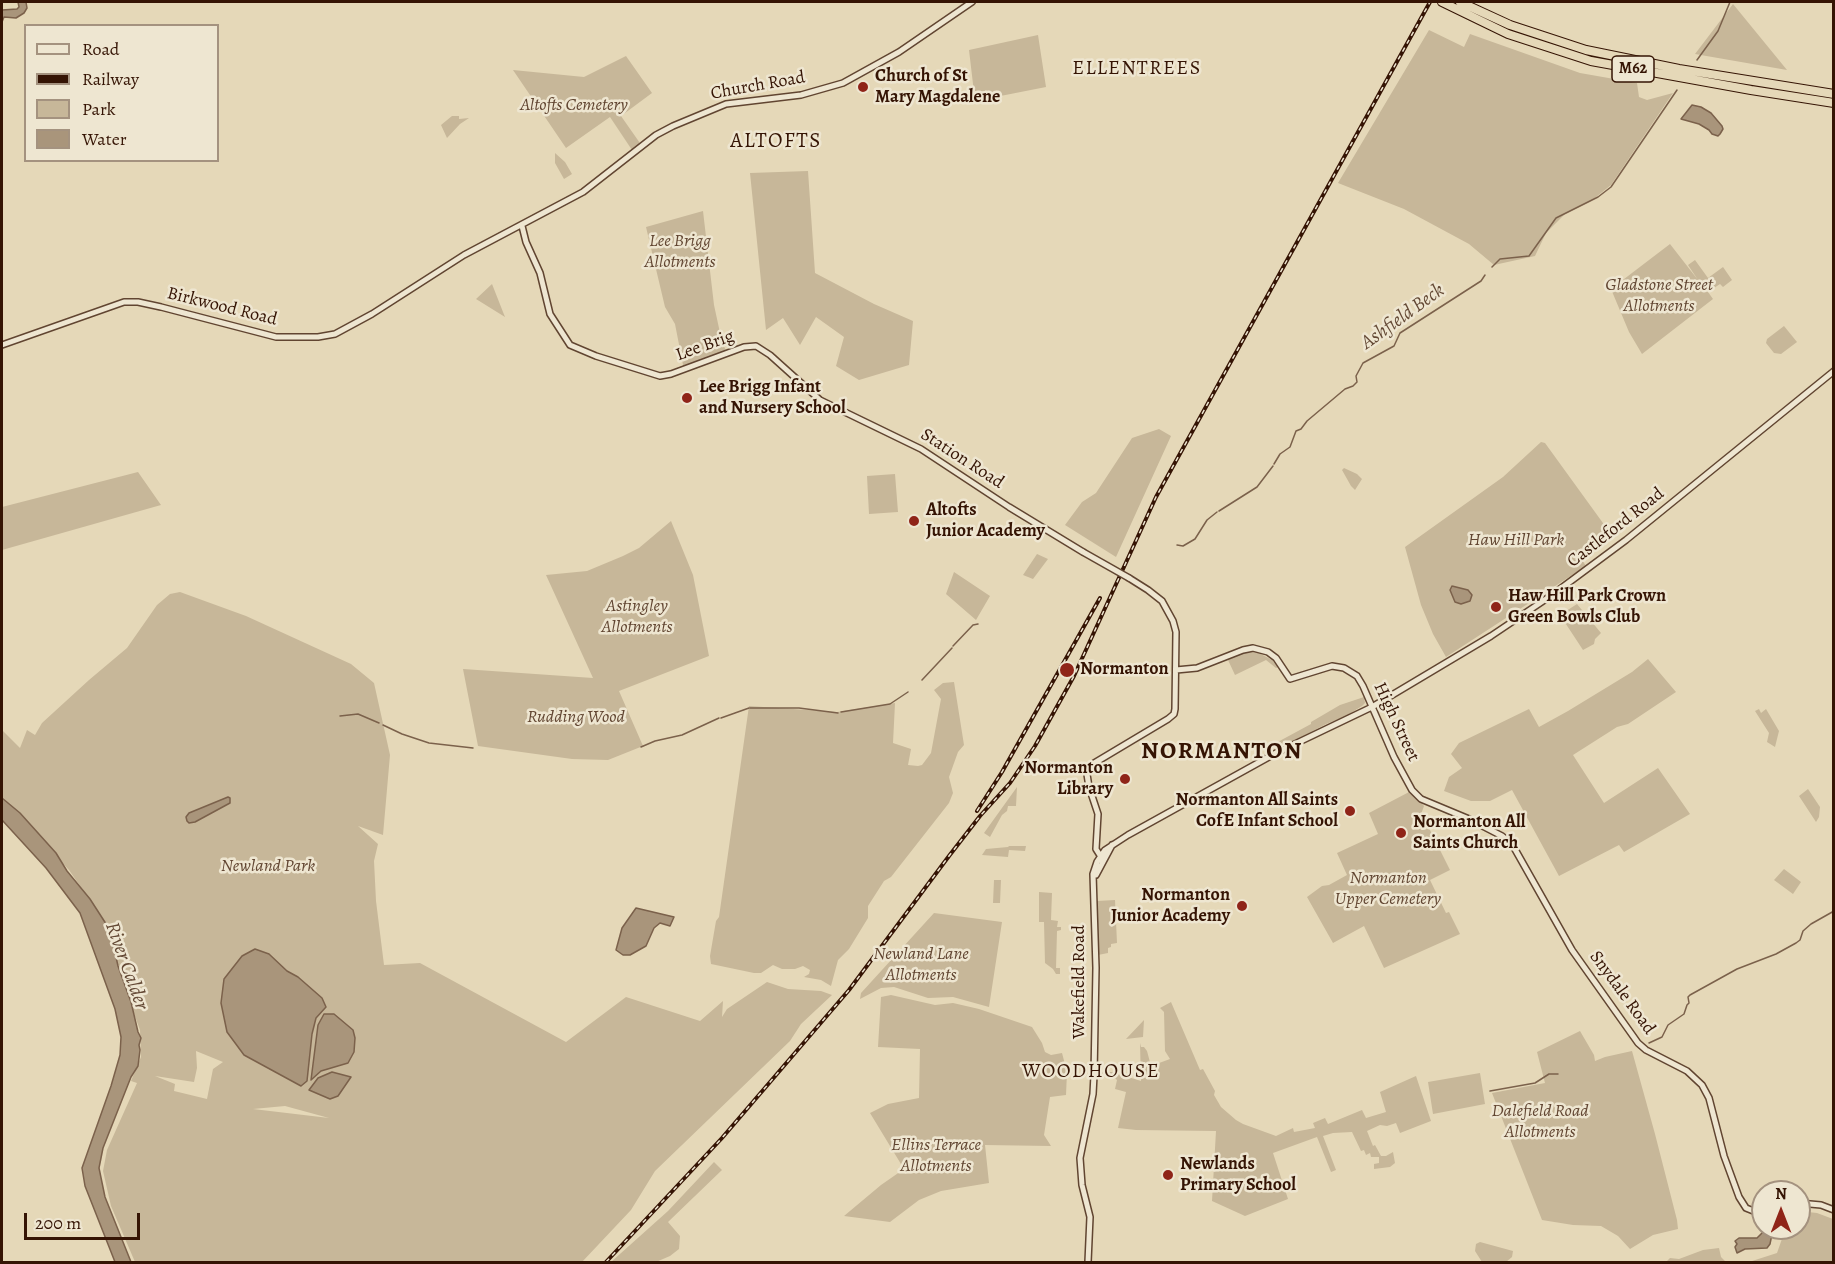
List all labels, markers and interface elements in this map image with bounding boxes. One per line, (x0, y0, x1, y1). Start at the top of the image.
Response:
legend (24, 24, 219, 162)
text: Road (82, 37, 119, 61)
road number: M62 (1612, 56, 1654, 82)
district label: ELLENTREES (1072, 57, 1202, 81)
place label: Church of St Mary Magdalene (875, 66, 1000, 109)
text: Railway (82, 67, 139, 91)
street label: Church Road (709, 67, 807, 105)
marker: Church of St Mary Magdalene (856, 80, 870, 94)
park label: Altofts Cemetery (520, 95, 628, 117)
text: Park (82, 97, 116, 121)
text: Water (82, 127, 127, 151)
district label: ALTOFTS (730, 129, 822, 155)
park label: Lee Brigg Allotments (645, 231, 715, 274)
park label: Gladstone Street Allotments (1605, 275, 1713, 318)
water label: Ashfield Beck (1357, 279, 1449, 355)
street label: Birkwood Road (165, 283, 279, 331)
street label: Lee Brig (673, 326, 737, 366)
place label: Lee Brigg Infant and Nursery School (699, 377, 846, 420)
marker: Lee Brigg Infant and Nursery School (680, 391, 694, 405)
street label: Station Road (916, 424, 1008, 494)
street label: Castleford Road (1563, 483, 1669, 573)
place label: Altofts Junior Academy (926, 500, 1045, 542)
marker: Altofts Junior Academy (907, 514, 921, 528)
park label: Haw Hill Park (1468, 530, 1564, 552)
place label: Haw Hill Park Crown Green Bowls Club (1508, 586, 1666, 628)
park label: Astingley Allotments (602, 596, 672, 638)
marker: Haw Hill Park Crown Green Bowls Club (1489, 600, 1503, 614)
place label: Normanton (1080, 659, 1169, 681)
marker: Normanton (1058, 661, 1076, 679)
street label: High Street (1368, 679, 1424, 765)
park label: Rudding Wood (527, 707, 625, 729)
district label: NORMANTON (1141, 738, 1303, 766)
place label: Normanton Library (1024, 758, 1113, 800)
marker: Normanton Library (1118, 772, 1132, 786)
place label: Normanton All Saints CofE Infant School (1176, 790, 1338, 832)
marker: Normanton All Saints CofE Infant School (1343, 804, 1357, 818)
place label: Normanton All Saints Church (1413, 812, 1525, 854)
marker: Normanton All Saints Church (1394, 826, 1408, 840)
park label: Newland Park (221, 856, 315, 878)
park label: Normanton Upper Cemetery (1335, 868, 1441, 910)
place label: Normanton Junior Academy (1111, 885, 1230, 928)
marker: Normanton Junior Academy (1235, 899, 1249, 913)
water label: River Calder (99, 919, 153, 1013)
street label: Wakefield Road (1069, 925, 1091, 1039)
park label: Newland Lane Allotments (873, 944, 969, 986)
street label: Snydale Road (1584, 947, 1660, 1039)
district label: WOODHOUSE (1022, 1060, 1160, 1084)
park label: Dalefield Road Allotments (1491, 1101, 1589, 1144)
park label: Ellins Terrace Allotments (891, 1135, 981, 1178)
place label: Newlands Primary School (1180, 1154, 1296, 1196)
marker: Newlands Primary School (1161, 1168, 1175, 1182)
north arrow (1751, 1180, 1811, 1240)
text: N (1775, 1183, 1787, 1205)
scale bar (27, 1201, 142, 1239)
text: 200 m (35, 1211, 81, 1235)

